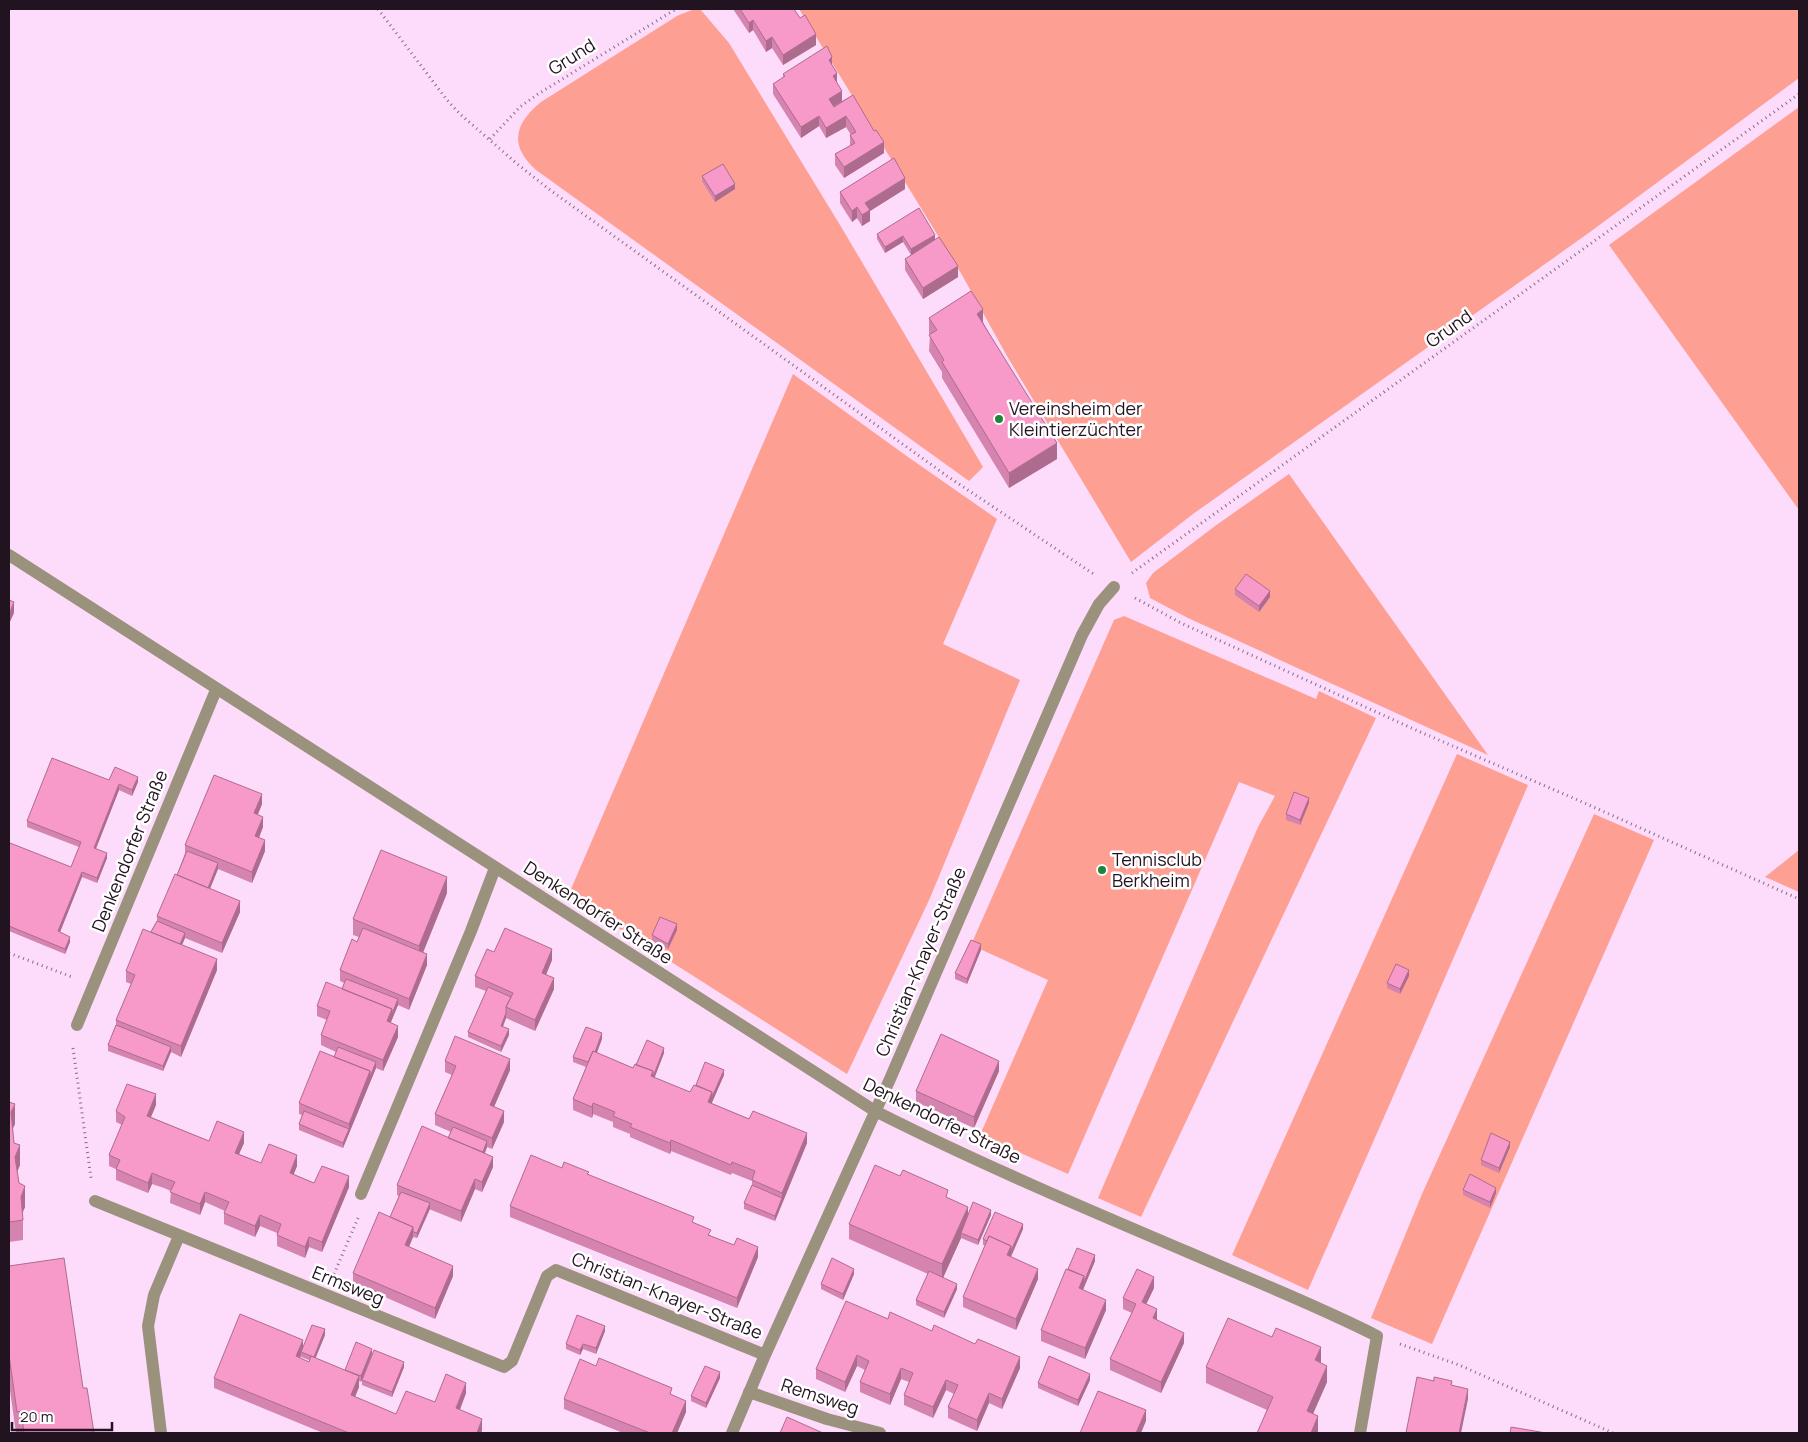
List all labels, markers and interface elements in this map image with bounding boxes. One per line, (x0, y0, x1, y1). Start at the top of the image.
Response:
street label: Grund (543, 32, 600, 80)
street label: Grund (1421, 304, 1476, 353)
place label: Vereinsheim der Kleintierzüchter (1009, 396, 1143, 441)
marker: Vereinsheim der Kleintierzüchter (993, 413, 1005, 425)
street label: Denkendorfer Straße (86, 766, 173, 935)
place label: Tennisclub Berkheim (1112, 847, 1202, 892)
street label: Denkendorfer Straße (520, 855, 678, 969)
street label: Christian-Knayer-Straße (869, 863, 971, 1060)
marker: Tennisclub Berkheim (1096, 864, 1108, 876)
street label: Denkendorfer Straße (860, 1071, 1025, 1169)
street label: Christian-Knayer-Straße (568, 1246, 766, 1344)
street label: Ermsweg (309, 1260, 388, 1310)
street label: Remsweg (778, 1372, 862, 1420)
scale bar (12, 1400, 112, 1432)
text: 20 m (20, 1406, 53, 1427)

